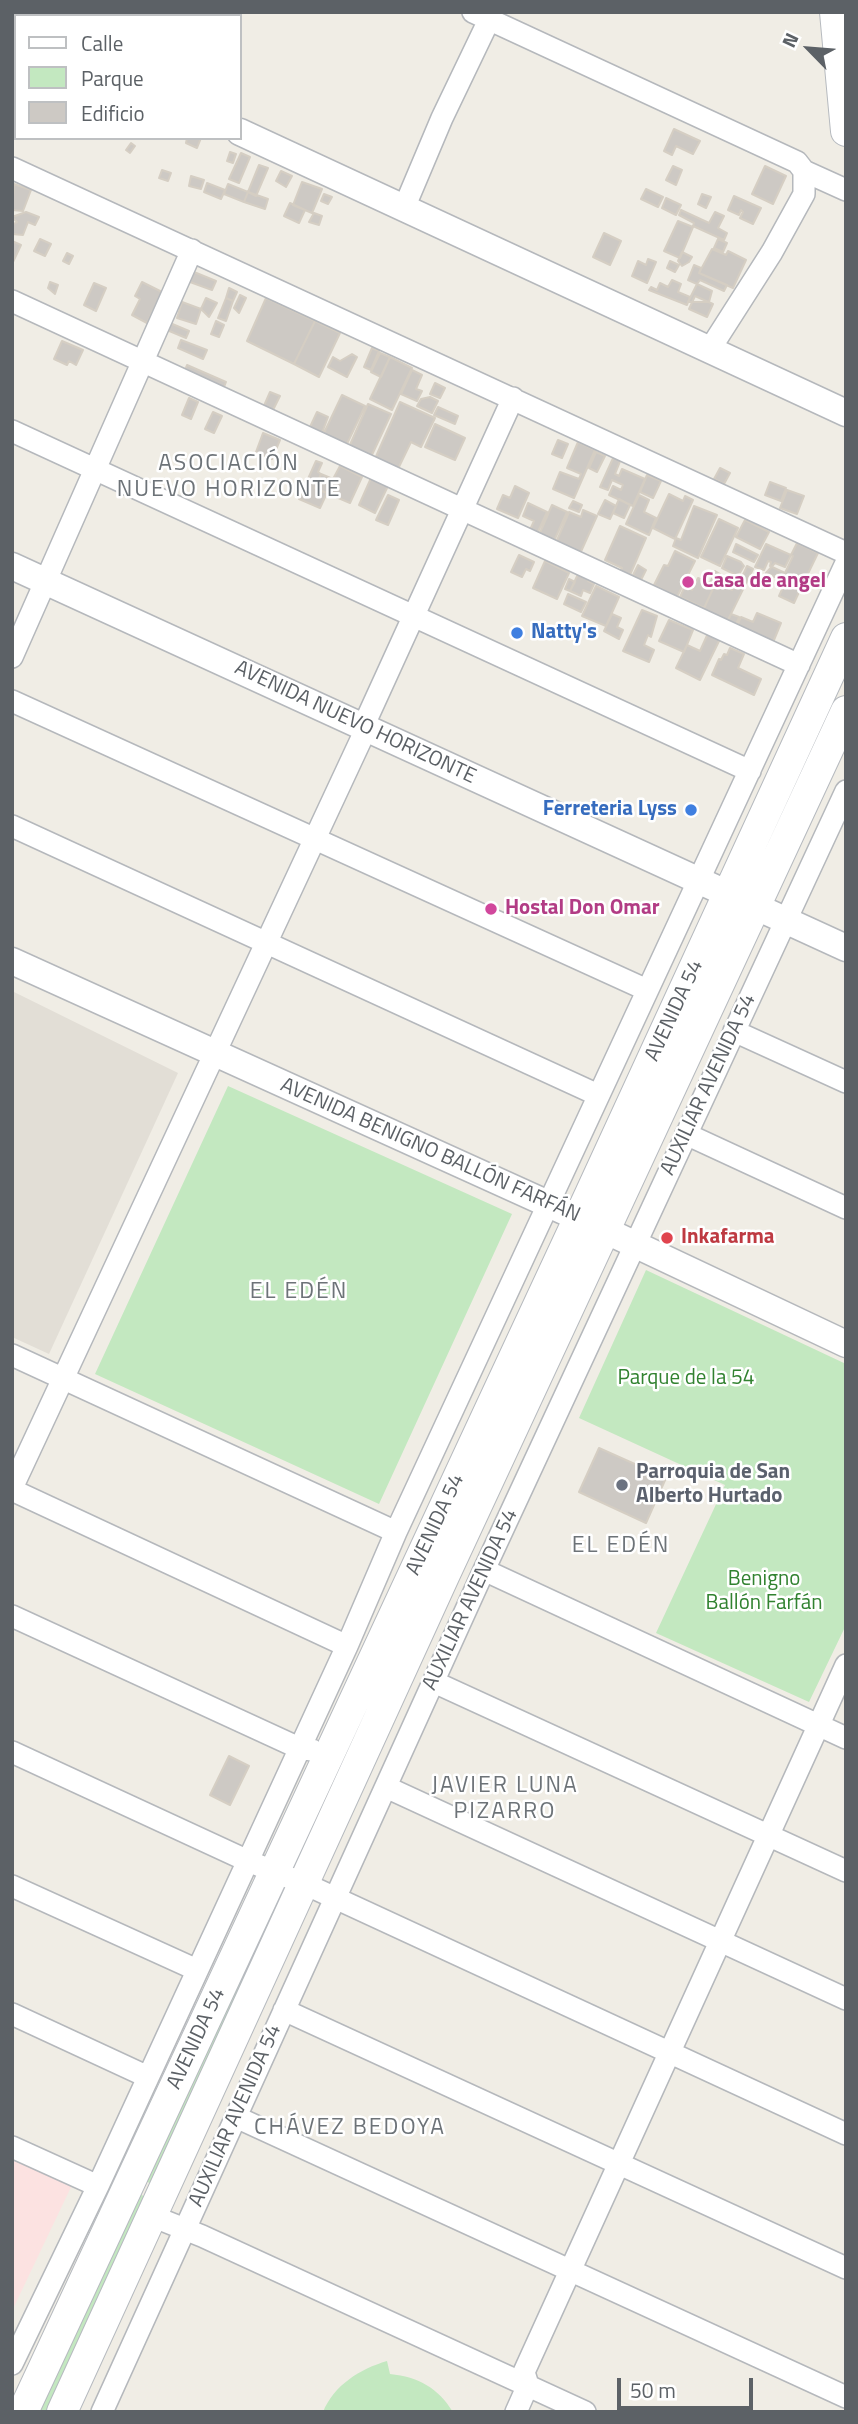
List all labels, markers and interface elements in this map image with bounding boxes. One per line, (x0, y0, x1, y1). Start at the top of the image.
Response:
legend (14, 14, 242, 140)
north arrow (774, 14, 844, 84)
text: Calle (81, 27, 123, 59)
text: N (774, 28, 805, 52)
text: Parque (81, 62, 144, 94)
text: Edificio (81, 97, 145, 129)
district label: ASOCIACIÓN NUEVO HORIZONTE (119, 450, 339, 504)
place label: Casa de angel (702, 569, 826, 595)
marker: Casa de angel (680, 574, 696, 590)
place label: Natty's (531, 620, 597, 646)
marker: Natty's (509, 625, 525, 641)
street label: AVENIDA NUEVO HORIZONTE (230, 656, 480, 790)
place label: Ferreteria Lyss (543, 797, 677, 823)
marker: Ferreteria Lyss (683, 802, 699, 818)
place label: Hostal Don Omar (505, 896, 659, 922)
marker: Hostal Don Omar (483, 901, 499, 917)
street label: AVENIDA 54 (641, 956, 709, 1066)
street label: AUXILIAR AVENIDA 54 (656, 990, 762, 1180)
street label: AVENIDA BENIGNO BALLÓN FARFÁN (276, 1073, 584, 1229)
place label: Inkafarma (681, 1225, 775, 1251)
marker: Inkafarma (659, 1230, 675, 1246)
district label: EL EDÉN (251, 1278, 347, 1306)
park label: Parque de la 54 (617, 1366, 755, 1392)
place label: Parroquia de San Alberto Hurtado (636, 1460, 790, 1510)
street label: AVENIDA 54 (402, 1470, 470, 1580)
marker: Parroquia de San Alberto Hurtado (614, 1477, 630, 1493)
street label: AUXILIAR AVENIDA 54 (418, 1505, 524, 1695)
district label: EL EDÉN (573, 1532, 669, 1560)
park label: Benigno Ballón Farfán (705, 1567, 823, 1617)
district label: JAVIER LUNA PIZARRO (433, 1772, 577, 1826)
street label: AVENIDA 54 (163, 1984, 231, 2094)
street label: AUXILIAR AVENIDA 54 (184, 2021, 288, 2211)
district label: CHÁVEZ BEDOYA (256, 2114, 444, 2142)
scale bar (620, 2364, 756, 2408)
text: 50 m (630, 2374, 676, 2406)

